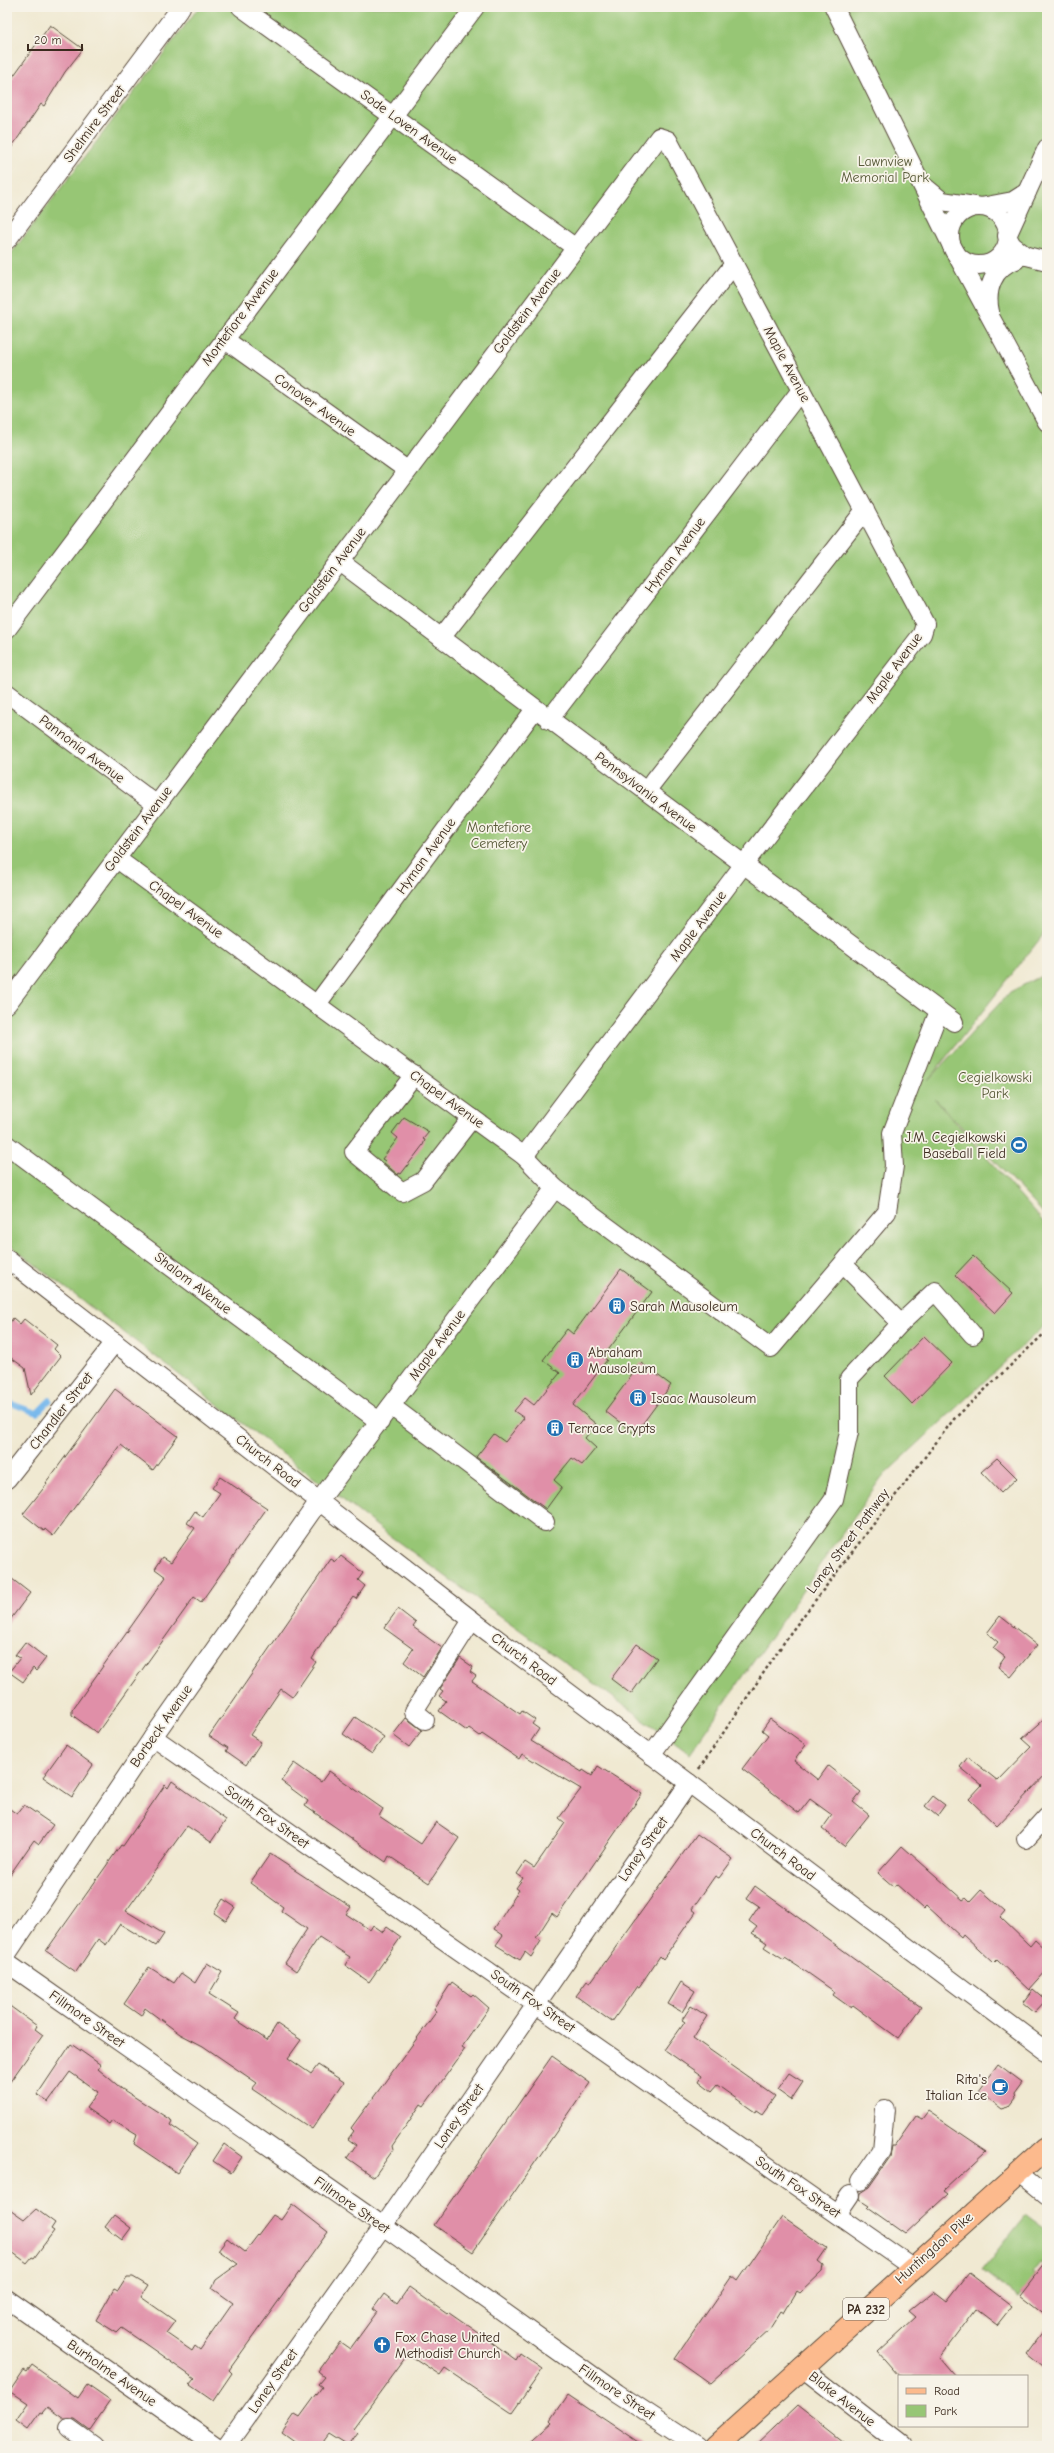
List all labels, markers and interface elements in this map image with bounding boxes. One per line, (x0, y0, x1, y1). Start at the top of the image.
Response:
scale bar (28, 26, 82, 52)
text: 20 m (34, 33, 62, 47)
street label: Shelmire Street (59, 81, 129, 166)
street label: Sode Loven Avenue (357, 86, 461, 168)
park label: Lawnview Memorial Park (841, 153, 929, 186)
street label: Montefiore Avvenue (198, 265, 282, 369)
street label: Goldstein Avenue (489, 265, 565, 357)
street label: Maple Avenue (760, 323, 814, 405)
street label: Conover Avenue (271, 370, 359, 440)
street label: Hyman Avenue (641, 514, 709, 596)
street label: Goldstein Avenue (294, 524, 370, 616)
street label: Maple Avenue (862, 629, 926, 707)
street label: Pannonia Avenue (36, 711, 128, 787)
street label: Pennsylvania Avenue (592, 748, 700, 836)
street label: Goldstein Avenue (100, 783, 176, 875)
street label: Hyman Avenue (393, 815, 459, 897)
park label: Montefiore Cemetery (467, 819, 531, 852)
street label: Chapel Avenue (145, 876, 227, 942)
street label: Maple Avenue (666, 887, 730, 965)
street label: Chapel Avenue (406, 1066, 488, 1132)
park label: Cegielkowski Park (958, 1069, 1032, 1102)
place label: J.M. Cegielkowski Baseball Field (905, 1129, 1006, 1162)
sports icon: J.M. Cegielkowski Baseball Field (1009, 1135, 1029, 1155)
street label: Shalom AVenue (151, 1248, 235, 1318)
building icon: Sarah Mausoleum (607, 1296, 627, 1316)
place label: Sarah Mausoleum (630, 1298, 738, 1315)
street label: Maple Avenue (405, 1306, 469, 1384)
place label: Abraham Mausoleum (588, 1344, 656, 1377)
building icon: Abraham Mausoleum (565, 1350, 585, 1370)
street label: Chandler Street (25, 1368, 97, 1453)
building icon: Isaac Mausoleum (628, 1388, 648, 1408)
place label: Isaac Mausoleum (651, 1390, 756, 1407)
building icon: Terrace Crypts (545, 1418, 565, 1438)
place label: Terrace Crypts (568, 1420, 655, 1437)
street label: Church Road (232, 1430, 304, 1492)
street label: Loney Street Pathway (803, 1485, 893, 1597)
street label: Church Road (488, 1629, 560, 1689)
street label: Borbeck Avenue (126, 1681, 196, 1771)
street label: South Fox Street (222, 1782, 313, 1853)
street label: Loney Street (615, 1813, 672, 1885)
street label: Church Road (747, 1824, 819, 1884)
street label: South Fox Street (488, 1966, 579, 2037)
street label: Fillmore Street (46, 1987, 129, 2052)
place label: Rita's Italian Ice (926, 2071, 987, 2104)
cafe icon: Rita's Italian Ice (990, 2077, 1010, 2097)
street label: Loney Street (431, 2080, 488, 2152)
street label: South Fox Street (752, 2152, 845, 2222)
street label: Fillmore Street (311, 2173, 394, 2238)
street label: Huntingdon Pike (891, 2209, 977, 2287)
road number: PA 232 (843, 2298, 889, 2320)
place label: Fox Chase United Methodist Church (395, 2329, 500, 2362)
church icon: Fox Chase United Methodist Church (372, 2335, 392, 2355)
street label: Burholme Avenue (64, 2336, 160, 2410)
street label: Loney Street (245, 2345, 302, 2417)
street label: Fillmore Street (576, 2360, 659, 2424)
street label: Blake Avenue (805, 2368, 879, 2430)
legend (898, 2375, 1028, 2427)
text: Road (934, 2384, 960, 2398)
text: Park (934, 2404, 957, 2418)

